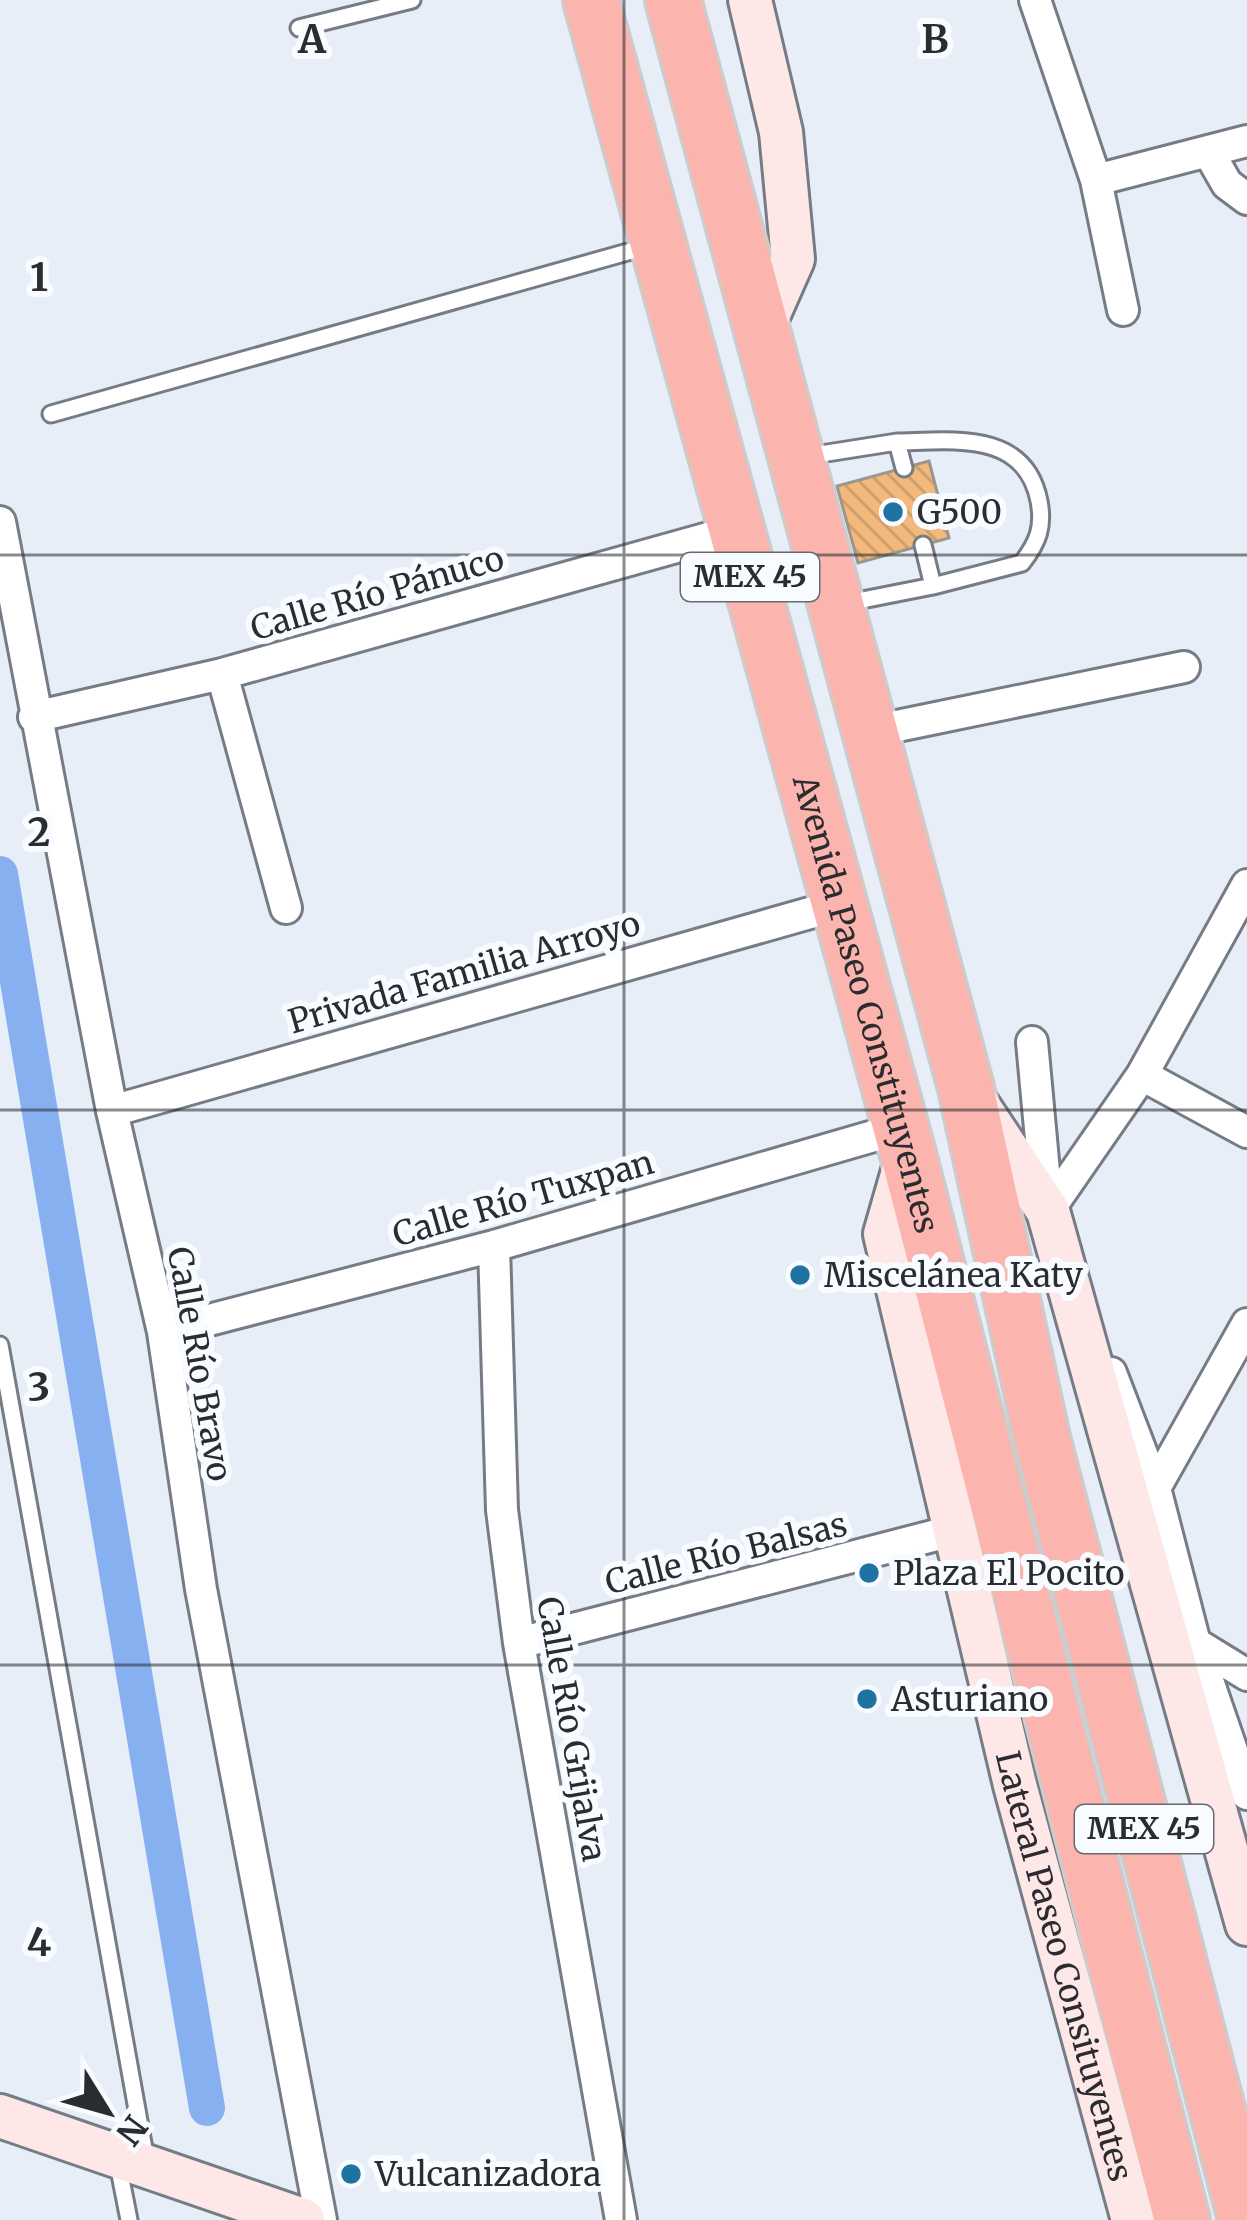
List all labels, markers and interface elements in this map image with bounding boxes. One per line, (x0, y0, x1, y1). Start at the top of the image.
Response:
text: A (297, 15, 327, 64)
text: B (921, 15, 949, 64)
text: 1 (30, 253, 48, 302)
place label: G500 (917, 492, 1002, 533)
marker: G500 (880, 499, 906, 525)
street label: Calle Río Pánuco (246, 538, 508, 649)
road number: MEX 45 (681, 553, 819, 601)
street label: Avenida Paseo Constituyentes (784, 769, 947, 1237)
text: 2 (28, 808, 50, 857)
street label: Privada Familia Arroyo (284, 903, 645, 1042)
street label: Calle Río Tuxpan (388, 1142, 658, 1255)
street label: Calle Río Bravo (159, 1244, 240, 1484)
place label: Miscelánea Katy (824, 1255, 1084, 1296)
marker: Miscelánea Katy (787, 1262, 813, 1288)
text: 3 (28, 1363, 50, 1412)
street label: Calle Río Balsas (601, 1504, 851, 1603)
place label: Plaza El Pocito (893, 1553, 1124, 1594)
marker: Plaza El Pocito (856, 1560, 882, 1586)
street label: Calle Río Grijalva (528, 1594, 615, 1865)
place label: Asturiano (890, 1679, 1048, 1720)
marker: Asturiano (854, 1686, 880, 1712)
street label: Lateral Paseo Consituyentes (987, 1747, 1141, 2186)
road number: MEX 45 (1075, 1805, 1213, 1853)
text: 4 (27, 1918, 52, 1967)
north arrow (48, 2052, 168, 2172)
text: N (107, 2107, 156, 2153)
place label: Vulcanizadora (374, 2154, 601, 2195)
marker: Vulcanizadora (338, 2161, 364, 2187)

